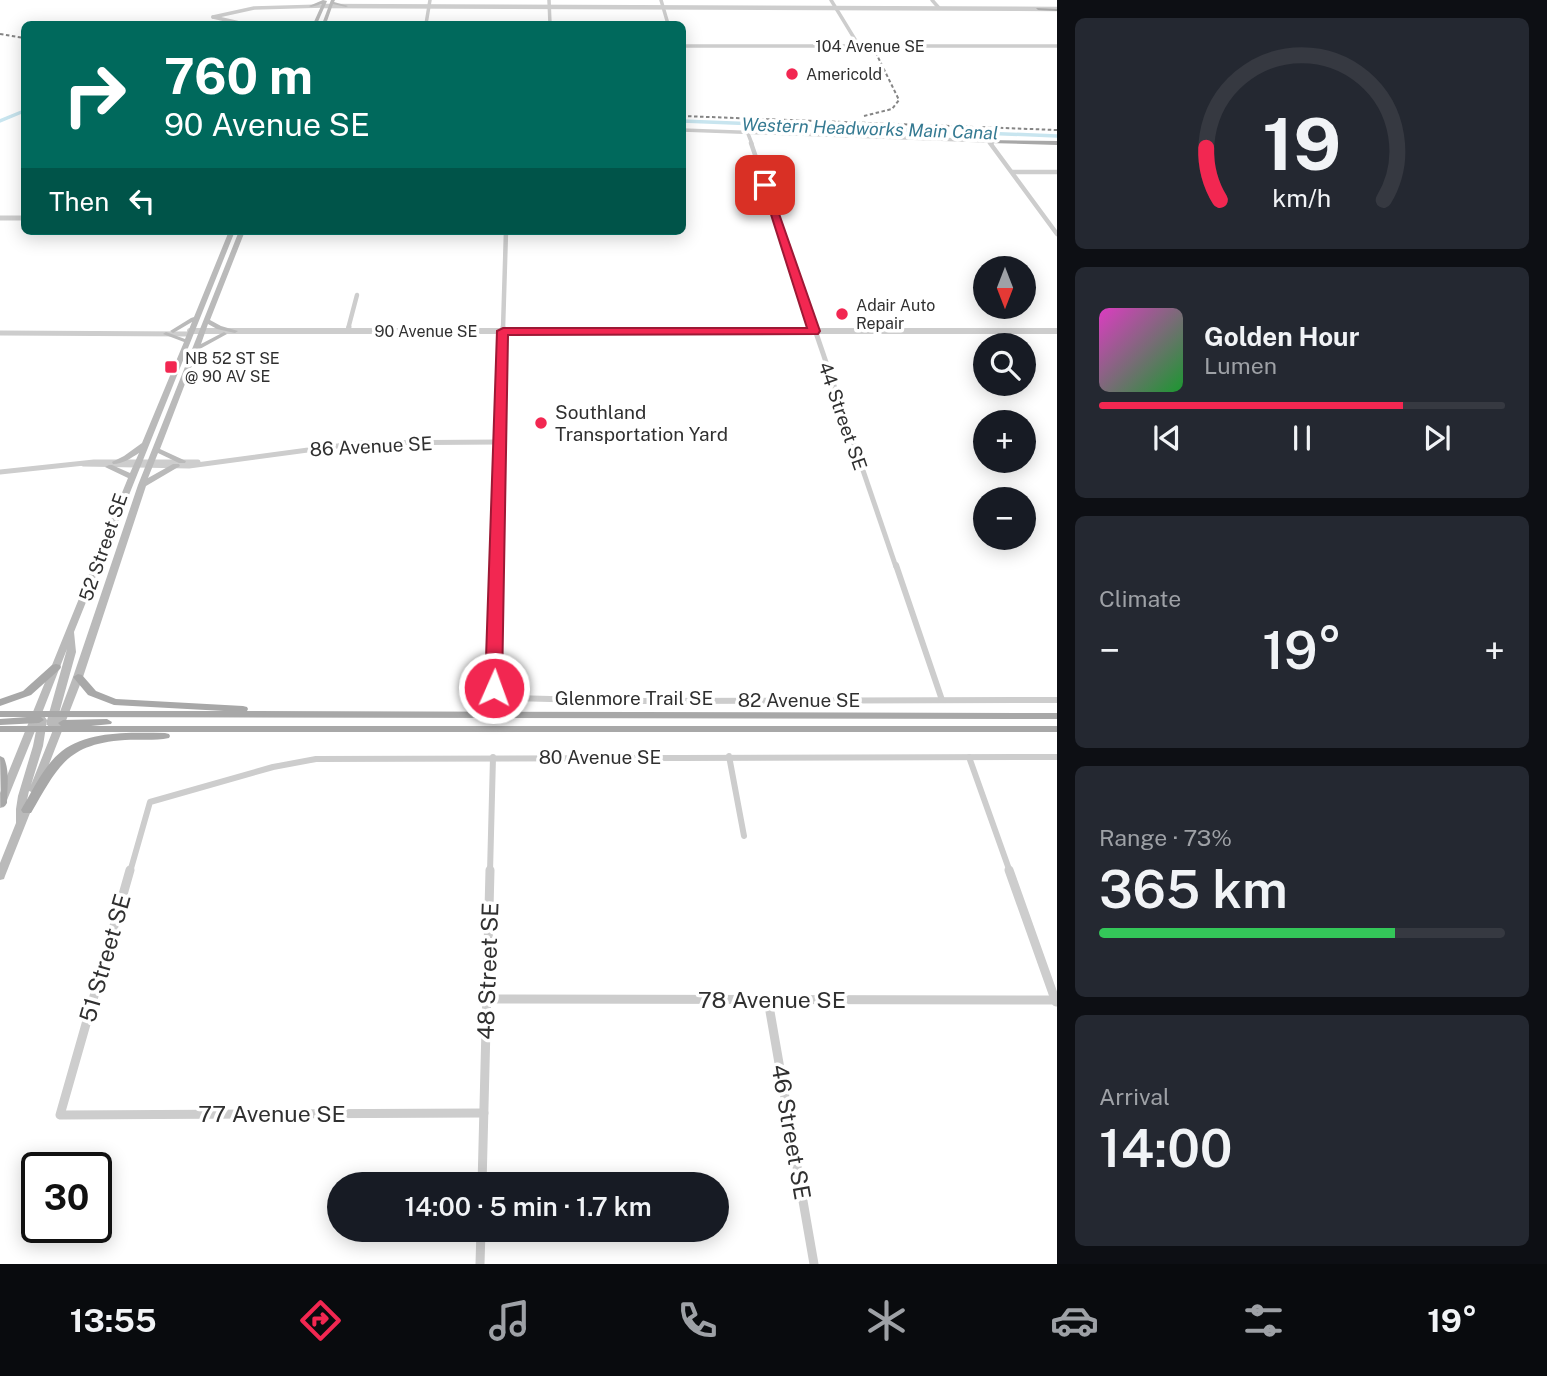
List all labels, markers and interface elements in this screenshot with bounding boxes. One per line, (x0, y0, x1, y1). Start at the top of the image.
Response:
street label: 104 Avenue SE (815, 37, 925, 56)
text: 760 m (164, 47, 313, 105)
icon: right (49, 49, 140, 140)
place label: Americold (806, 65, 882, 84)
marker: Americold (784, 66, 800, 82)
text: 19 (1262, 101, 1342, 186)
text: 90 Avenue SE (164, 106, 370, 143)
water label: Western Headworks Main Canal (741, 114, 999, 143)
pin (735, 155, 795, 215)
icon: arrive (746, 166, 784, 204)
icon: left (123, 182, 161, 220)
text: km/h (1273, 182, 1331, 212)
text: Then (49, 186, 109, 217)
north arrow (973, 256, 1036, 318)
map controls (973, 256, 1036, 550)
place label: Adair Auto Repair (856, 296, 935, 333)
marker: Adair Auto Repair (834, 306, 850, 322)
text: Golden Hour (1204, 321, 1359, 352)
street label: 90 Avenue SE (375, 322, 477, 341)
button: search (973, 333, 1036, 396)
place label: NB 52 ST SE @ 90 AV SE (185, 349, 280, 386)
text: Lumen (1204, 352, 1277, 379)
marker: NB 52 ST SE @ 90 AV SE (163, 359, 179, 375)
street label: 44 Street SE (814, 359, 872, 473)
place label: Southland Transportation Yard (555, 401, 728, 445)
button: + (973, 410, 1036, 473)
marker: Southland Transportation Yard (533, 415, 549, 431)
icon: previous (1148, 419, 1186, 457)
icon: pause (1283, 419, 1321, 457)
icon: next (1418, 419, 1456, 457)
street label: 86 Avenue SE (309, 432, 433, 460)
button: − (973, 487, 1036, 550)
street label: 52 Street SE (74, 490, 132, 604)
text: Climate (1099, 585, 1181, 612)
text: 19° (1262, 620, 1342, 681)
text: − (1099, 628, 1120, 673)
text: + (1484, 628, 1505, 673)
position arrow (457, 651, 531, 725)
street label: Glenmore Trail SE (555, 687, 713, 709)
street label: 82 Avenue SE (738, 689, 860, 711)
street label: 80 Avenue SE (539, 746, 661, 768)
text: Range · 73% (1099, 824, 1232, 851)
text: 365 km (1099, 859, 1288, 920)
street label: 51 Street SE (73, 891, 136, 1025)
street label: 48 Street SE (472, 902, 503, 1040)
street label: 78 Avenue SE (698, 986, 846, 1013)
street label: 46 Street SE (766, 1062, 817, 1202)
text: Arrival (1099, 1083, 1170, 1110)
street label: 77 Avenue SE (198, 1100, 346, 1127)
text: 14:00 (1099, 1118, 1232, 1179)
speed limit sign: 30 (21, 1152, 112, 1243)
text: 14:00 · 5 min · 1.7 km (404, 1191, 652, 1222)
icon: directions (296, 1296, 345, 1345)
icon: music (485, 1296, 534, 1345)
icon: phone (673, 1296, 722, 1345)
icon: climate (862, 1296, 911, 1345)
icon: car (1050, 1296, 1099, 1345)
icon: filters (1239, 1296, 1288, 1345)
text: 13:55 (70, 1302, 157, 1339)
text: 19° (1427, 1302, 1477, 1339)

